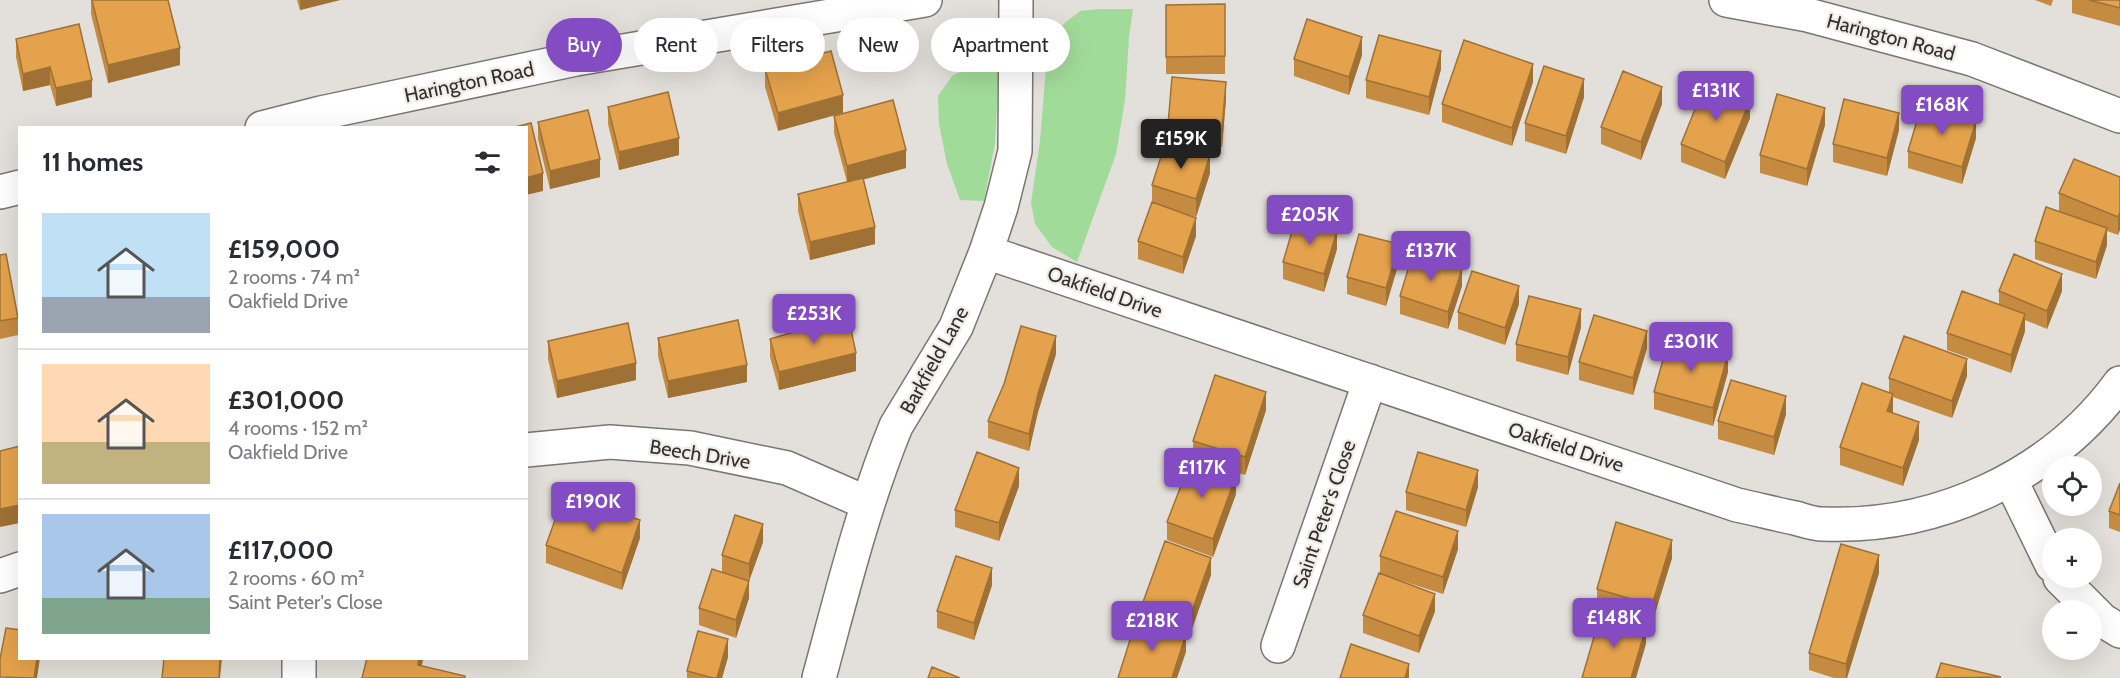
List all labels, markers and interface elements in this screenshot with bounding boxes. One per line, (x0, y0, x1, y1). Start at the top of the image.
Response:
street label: Harington Road (1824, 8, 1958, 66)
chip: Buy (546, 18, 622, 72)
chip: Rent (634, 18, 718, 72)
chip: Filters (730, 18, 825, 72)
chip: New (837, 18, 919, 72)
chip: Apartment (931, 18, 1070, 72)
street label: Harington Road (402, 57, 536, 107)
pin: £131K (1674, 71, 1758, 122)
text: £131K (1692, 78, 1740, 102)
pin: £168K (1900, 85, 1984, 136)
text: £168K (1915, 92, 1969, 116)
pin: £159K (1139, 119, 1223, 170)
text: £159K (1155, 126, 1207, 150)
text: 11 homes (42, 146, 143, 178)
icon: filters (471, 146, 504, 179)
pin: £205K (1268, 195, 1352, 246)
text: £205K (1281, 202, 1339, 226)
pin: £137K (1389, 231, 1473, 282)
text: £159,000 (228, 233, 340, 265)
icon: home (90, 237, 162, 309)
text: £137K (1405, 238, 1457, 262)
street label: Oakfield Drive (1044, 261, 1166, 323)
text: 2 rooms · 74 m² (228, 265, 360, 289)
text: Oakfield Drive (228, 289, 348, 313)
pin: £253K (772, 294, 856, 345)
text: £253K (786, 301, 842, 325)
street label: Barkfield Lane (895, 302, 973, 418)
pin: £301K (1649, 322, 1733, 373)
text: £301K (1663, 329, 1719, 353)
text: £301,000 (228, 384, 344, 416)
icon: home (90, 388, 162, 460)
text: 4 rooms · 152 m² (228, 416, 368, 440)
street label: Oakfield Drive (1505, 417, 1627, 477)
street label: Beech Drive (648, 434, 752, 474)
street label: Saint Peter's Close (1287, 437, 1361, 591)
text: Oakfield Drive (228, 440, 348, 464)
pin: £117K (1160, 448, 1244, 499)
text: £117K (1178, 455, 1226, 479)
map controls (2042, 456, 2102, 660)
button: locate (2042, 456, 2102, 516)
pin: £190K (551, 482, 635, 533)
text: £190K (565, 489, 621, 513)
button: + (2042, 528, 2102, 588)
text: £117,000 (228, 534, 334, 566)
icon: home (90, 538, 162, 610)
text: 2 rooms · 60 m² (228, 566, 365, 590)
text: Saint Peter's Close (228, 590, 383, 614)
pin: £148K (1572, 598, 1656, 649)
button: − (2042, 600, 2102, 660)
pin: £218K (1110, 601, 1194, 652)
text: £148K (1587, 605, 1641, 629)
text: £218K (1126, 608, 1178, 632)

